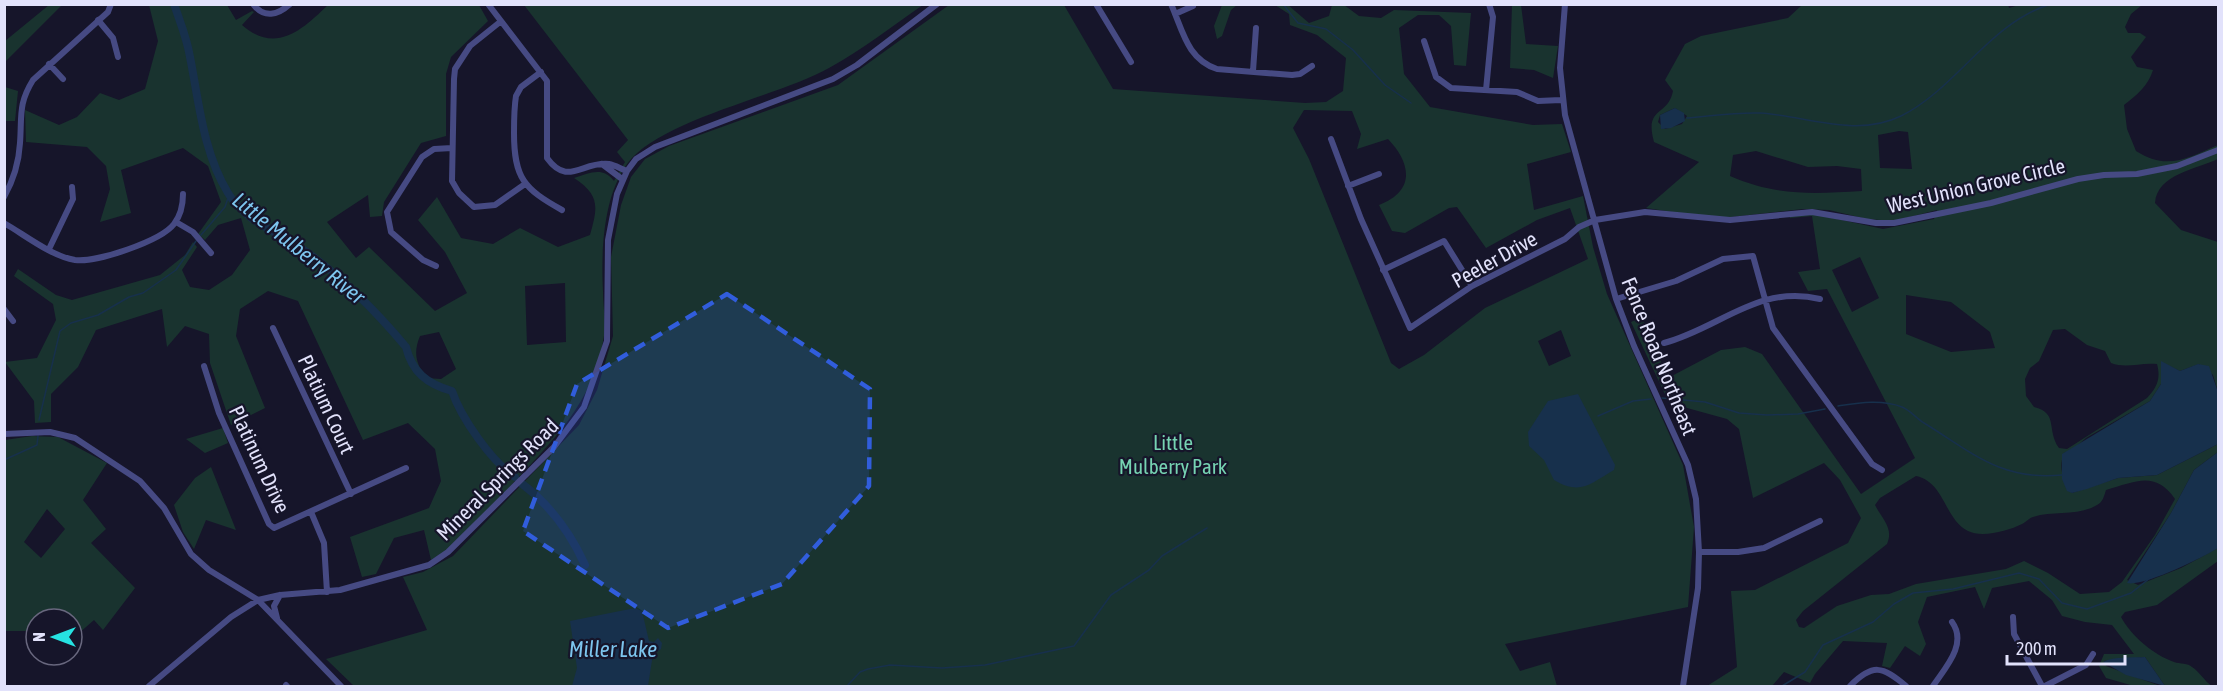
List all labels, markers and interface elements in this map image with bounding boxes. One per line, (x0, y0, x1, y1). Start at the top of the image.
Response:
street label: West Union Grove Circle (1885, 153, 2067, 217)
water label: Little Mulberry River (228, 187, 372, 310)
street label: Peeler Drive (1447, 226, 1541, 292)
street label: Fence Road Northeast (1617, 274, 1703, 438)
street label: Platium Court (294, 351, 360, 457)
street label: Platinum Drive (225, 402, 295, 516)
street label: Mineral Springs Road (431, 413, 563, 545)
park label: Little Mulberry Park (1119, 430, 1227, 478)
north arrow (24, 607, 84, 667)
scale bar (2007, 628, 2126, 666)
text: N (30, 632, 48, 642)
water label: Miller Lake (569, 636, 657, 662)
text: 200 m (2016, 638, 2057, 659)

